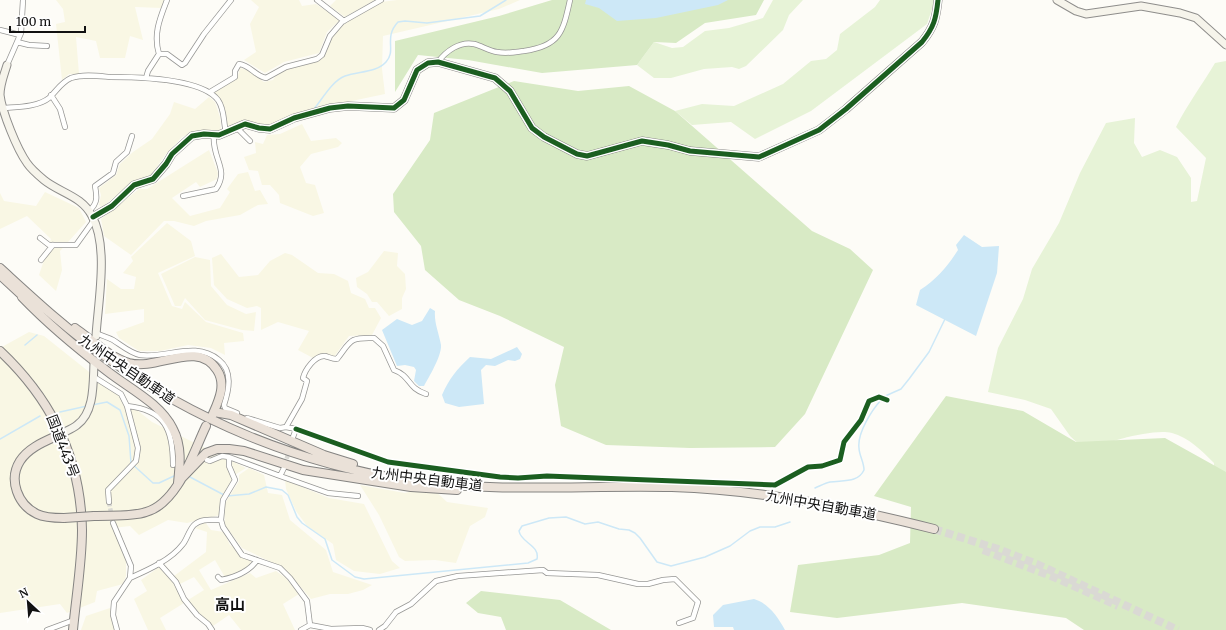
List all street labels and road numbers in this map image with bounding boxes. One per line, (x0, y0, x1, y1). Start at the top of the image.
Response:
street label: 九州中央自動車道 (76, 330, 178, 408)
street label: 国道443号 (43, 412, 83, 480)
street label: 九州中央自動車道 (370, 463, 484, 495)
street label: 九州中央自動車道 (764, 486, 878, 524)

